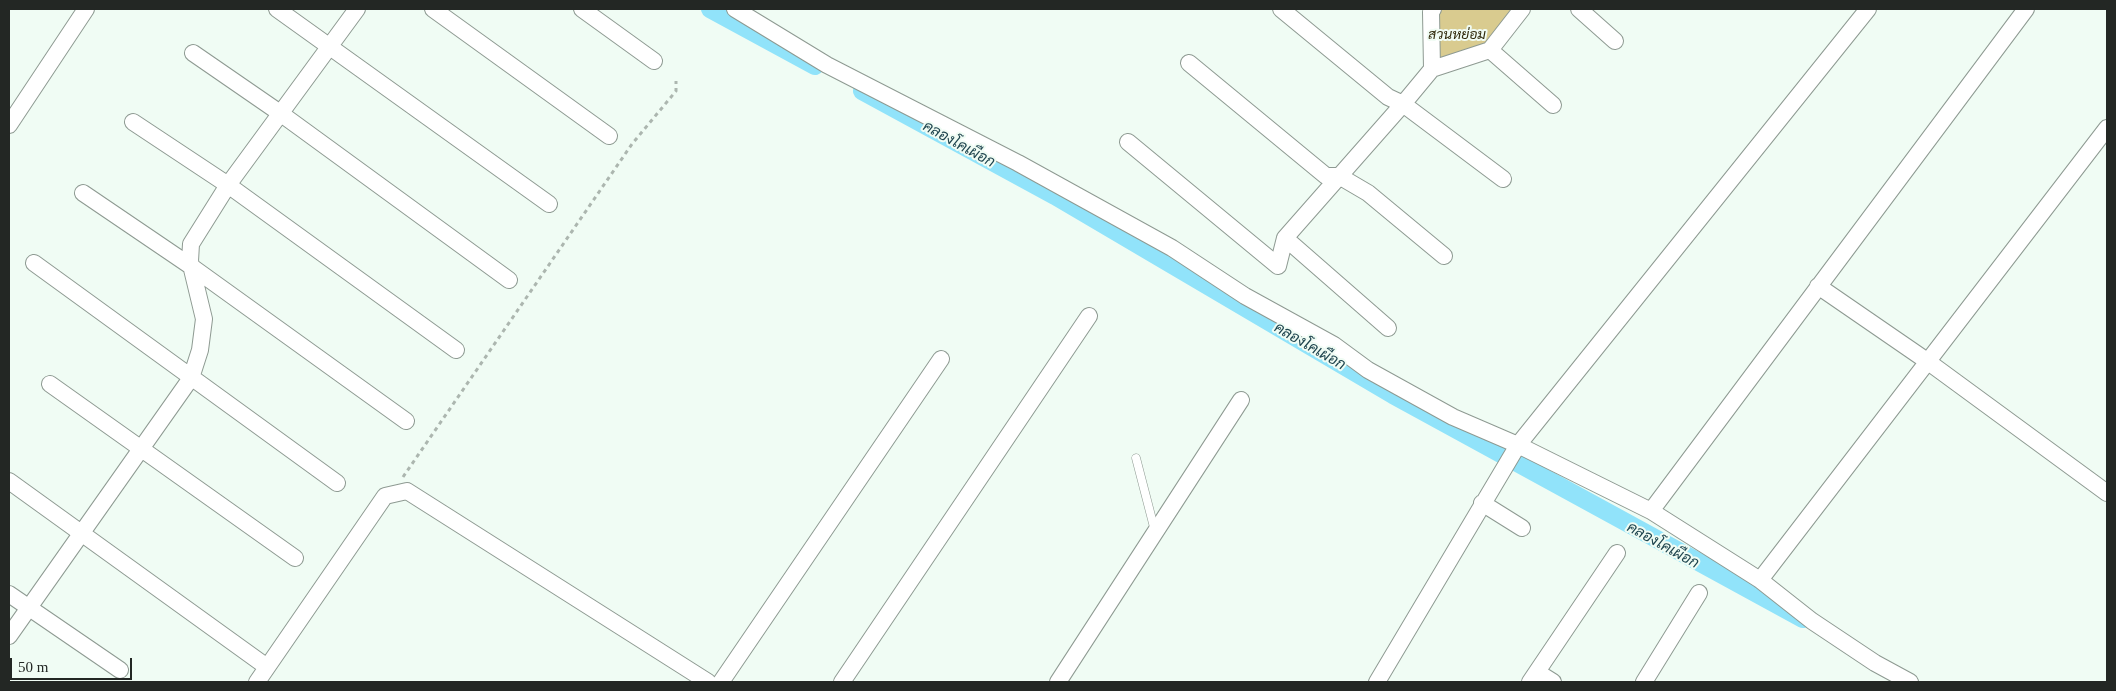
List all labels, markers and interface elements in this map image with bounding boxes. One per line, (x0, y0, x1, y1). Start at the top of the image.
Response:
park label: สวนหย่อม (1428, 26, 1486, 42)
water label: คลองโคเผือก (920, 117, 998, 171)
water label: คลองโคเผือก (1271, 318, 1349, 374)
water label: คลองโคเผือก (1624, 518, 1702, 572)
scale bar (12, 648, 135, 680)
text: 50 m (18, 659, 48, 675)

